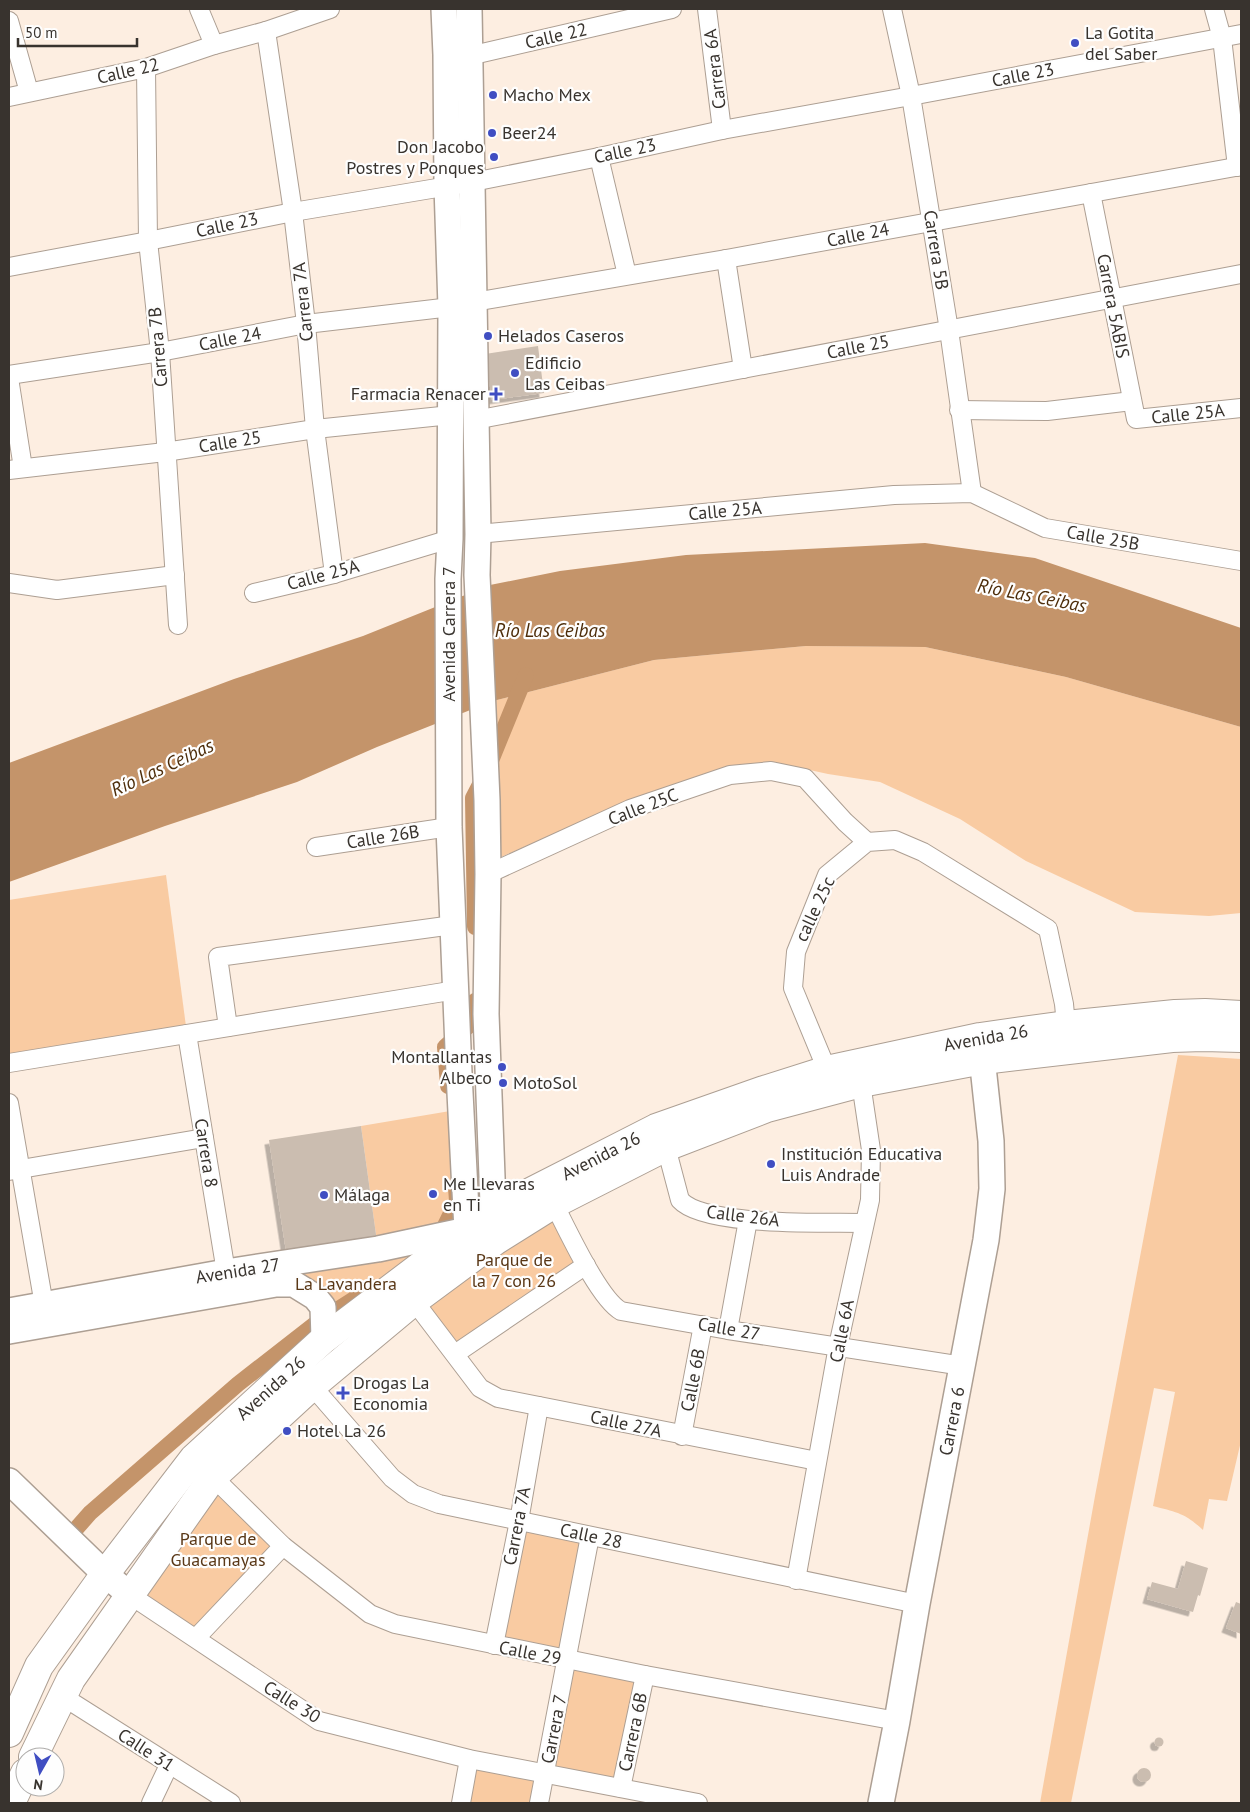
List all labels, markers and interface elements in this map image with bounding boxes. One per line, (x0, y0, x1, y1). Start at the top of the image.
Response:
scale bar (18, 15, 136, 47)
street label: Calle 22 (523, 17, 589, 54)
place label: La Gotita del Saber (1085, 21, 1157, 65)
text: 50 m (25, 23, 58, 42)
street label: Carrera 6A (698, 27, 731, 110)
marker: La Gotita del Saber (1069, 37, 1081, 49)
street label: Calle 22 (95, 52, 161, 89)
street label: Calle 23 (990, 57, 1056, 92)
place label: Macho Mex (503, 83, 591, 106)
marker: Macho Mex (487, 89, 499, 101)
place label: Beer24 (502, 121, 557, 144)
marker: Beer24 (486, 127, 498, 139)
street label: Calle 23 (592, 133, 658, 168)
place label: Don Jacobo Postres y Ponques (346, 135, 484, 179)
marker: Don Jacobo Postres y Ponques (488, 151, 500, 163)
street label: Calle 23 (194, 207, 260, 242)
street label: Carrera 5B (919, 208, 954, 291)
street label: Calle 24 (825, 217, 891, 252)
street label: Carrera 5ABIS (1092, 252, 1135, 360)
street label: Carrera 7A (287, 261, 318, 343)
street label: Carrera 7B (143, 306, 172, 388)
street label: Calle 24 (197, 321, 263, 356)
place label: Helados Caseros (498, 324, 624, 347)
street label: Calle 25 (825, 329, 891, 364)
marker: Helados Caseros (482, 330, 494, 342)
place label: Edificio Las Ceibas (525, 351, 605, 395)
marker: Edificio Las Ceibas (509, 367, 521, 379)
place label: Farmacia Renacer (351, 382, 486, 405)
marker: Farmacia Renacer (490, 388, 502, 400)
street label: Calle 25A (1150, 398, 1226, 429)
street label: Calle 25 (197, 425, 263, 458)
street label: Calle 25A (687, 496, 763, 525)
street label: Calle 25B (1065, 520, 1141, 555)
street label: Calle 25A (284, 554, 362, 595)
street label: Avenida Carrera 7 (437, 566, 460, 702)
water label: Río Las Ceibas (975, 573, 1089, 617)
water label: Río Las Ceibas (495, 618, 606, 642)
water label: Río Las Ceibas (107, 733, 218, 801)
street label: Calle 25C (604, 783, 681, 830)
street label: Calle 26B (345, 819, 421, 854)
street label: calle 25c (789, 873, 840, 945)
street label: Avenida 26 (942, 1019, 1030, 1056)
place label: Montallantas Albeco (391, 1045, 492, 1089)
marker: Montallantas Albeco (496, 1061, 508, 1073)
place label: MotoSol (513, 1071, 578, 1094)
marker: MotoSol (497, 1077, 509, 1089)
street label: Carrera 8 (190, 1117, 223, 1189)
street label: Avenida 26 (558, 1126, 644, 1185)
place label: Institución Educativa Luis Andrade (781, 1142, 942, 1186)
marker: Institución Educativa Luis Andrade (765, 1158, 777, 1170)
place label: Me Llevaras en Ti (443, 1172, 535, 1216)
place label: Málaga (334, 1183, 390, 1206)
marker: Me Llevaras en Ti (427, 1188, 439, 1200)
marker: Málaga (318, 1189, 330, 1201)
street label: Calle 26A (705, 1200, 781, 1231)
park label: Parque de la 7 con 26 (472, 1248, 556, 1292)
street label: Avenida 27 (194, 1252, 282, 1289)
park label: La Lavandera (295, 1272, 397, 1295)
street label: Calle 6A (824, 1297, 859, 1364)
street label: Calle 27 (696, 1312, 762, 1345)
street label: Calle 6B (675, 1346, 710, 1413)
street label: Avenida 26 (231, 1351, 310, 1425)
place label: Drogas La Economia (353, 1371, 429, 1415)
street label: Carrera 6 (934, 1384, 969, 1457)
marker: Drogas La Economia (337, 1387, 349, 1399)
street label: Calle 27A (588, 1405, 664, 1442)
place label: Hotel La 26 (297, 1419, 386, 1442)
marker: Hotel La 26 (281, 1425, 293, 1437)
street label: Carrera 7A (498, 1484, 535, 1567)
street label: Calle 28 (558, 1518, 624, 1553)
park label: Parque de Guacamayas (170, 1527, 266, 1571)
street label: Calle 29 (497, 1635, 563, 1670)
street label: Calle 30 (259, 1675, 325, 1728)
street label: Carrera 6B (613, 1690, 652, 1774)
street label: Carrera 7 (536, 1692, 571, 1765)
street label: Calle 31 (114, 1723, 179, 1776)
north arrow (15, 1747, 65, 1797)
text: N (32, 1775, 44, 1794)

